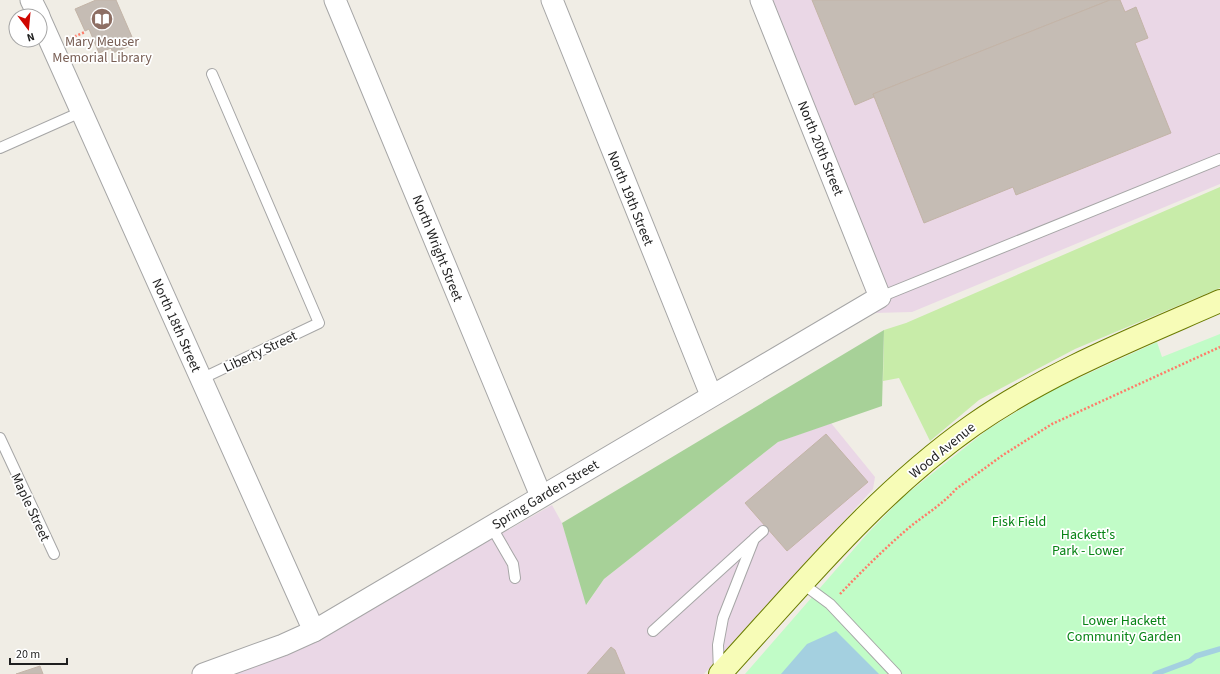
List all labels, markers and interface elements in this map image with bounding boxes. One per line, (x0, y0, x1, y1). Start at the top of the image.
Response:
library icon: Mary Meuser Memorial Library (89, 6, 115, 32)
north arrow (8, 8, 48, 48)
text: N (25, 29, 36, 45)
place label: Mary Meuser Memorial Library (52, 32, 152, 68)
street label: North 20th Street (792, 98, 848, 199)
street label: North 19th Street (602, 148, 658, 249)
street label: North Wright Street (407, 192, 468, 305)
street label: North 18th Street (146, 275, 206, 376)
street label: Liberty Street (220, 326, 301, 378)
street label: Wood Avenue (905, 418, 980, 484)
street label: Spring Garden Street (488, 455, 603, 535)
street label: Maple Street (6, 470, 55, 545)
park label: Fisk Field (992, 512, 1046, 532)
park label: Hackett's Park - Lower (1052, 525, 1124, 561)
park label: Lower Hackett Community Garden (1067, 611, 1181, 647)
scale bar (10, 640, 67, 666)
text: 20 m (16, 646, 40, 663)

